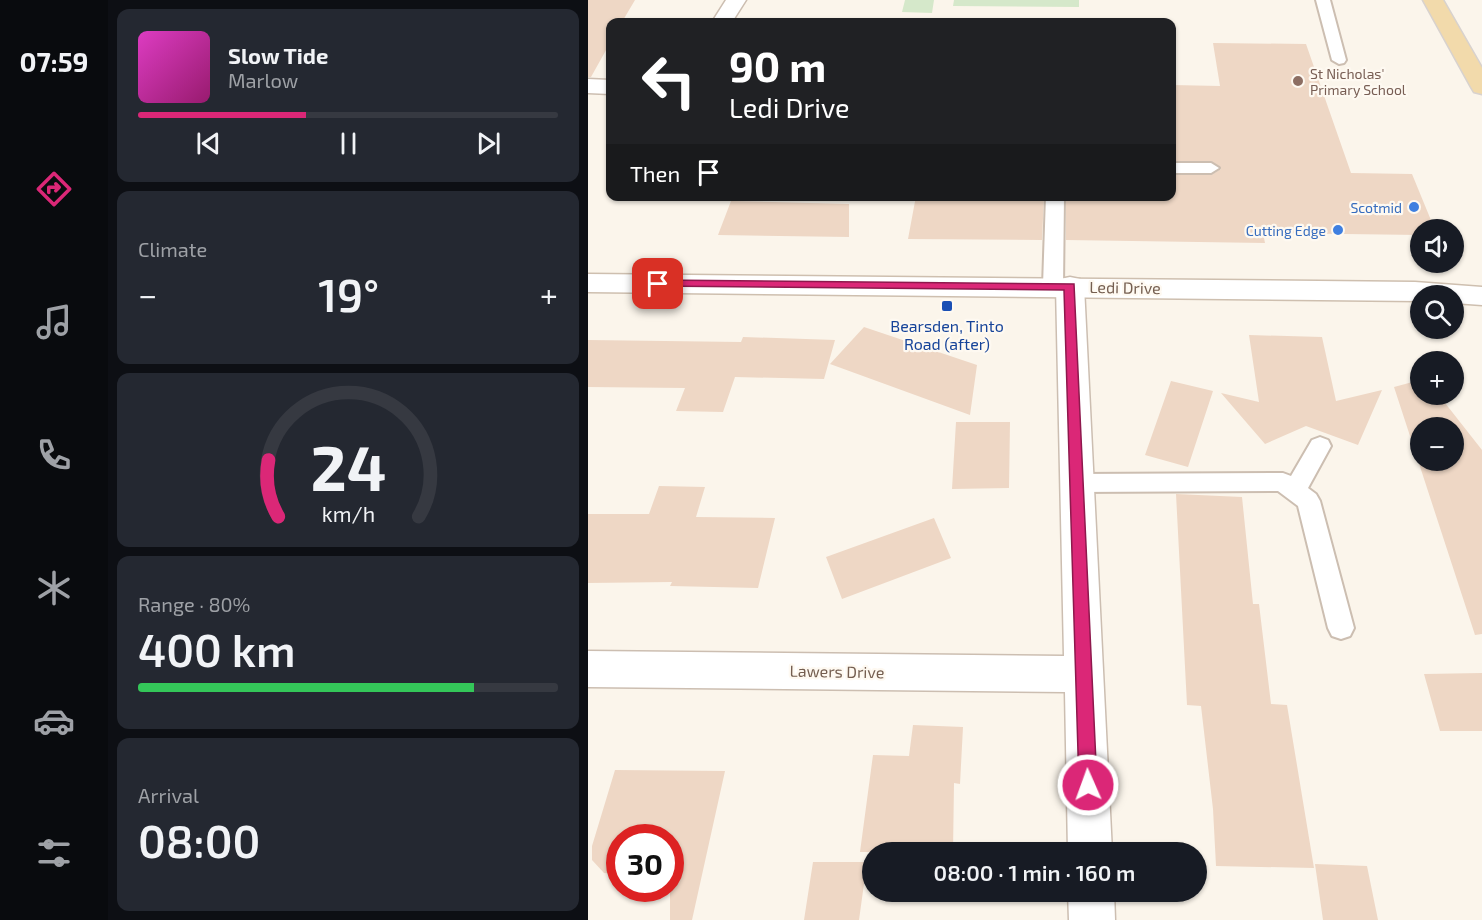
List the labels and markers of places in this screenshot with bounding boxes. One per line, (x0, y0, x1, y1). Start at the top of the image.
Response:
place label: St Nicholas' Primary School (1310, 65, 1407, 98)
marker: St Nicholas' Primary School (1291, 74, 1305, 88)
place label: Scotmid (1350, 199, 1402, 216)
marker: Scotmid (1407, 200, 1421, 214)
place label: Cutting Edge (1246, 222, 1326, 239)
marker: Cutting Edge (1331, 223, 1345, 237)
pin (632, 258, 683, 309)
marker: Bearsden, Tinto Road (after) (940, 299, 954, 313)
place label: Bearsden, Tinto Road (after) (890, 316, 1004, 353)

